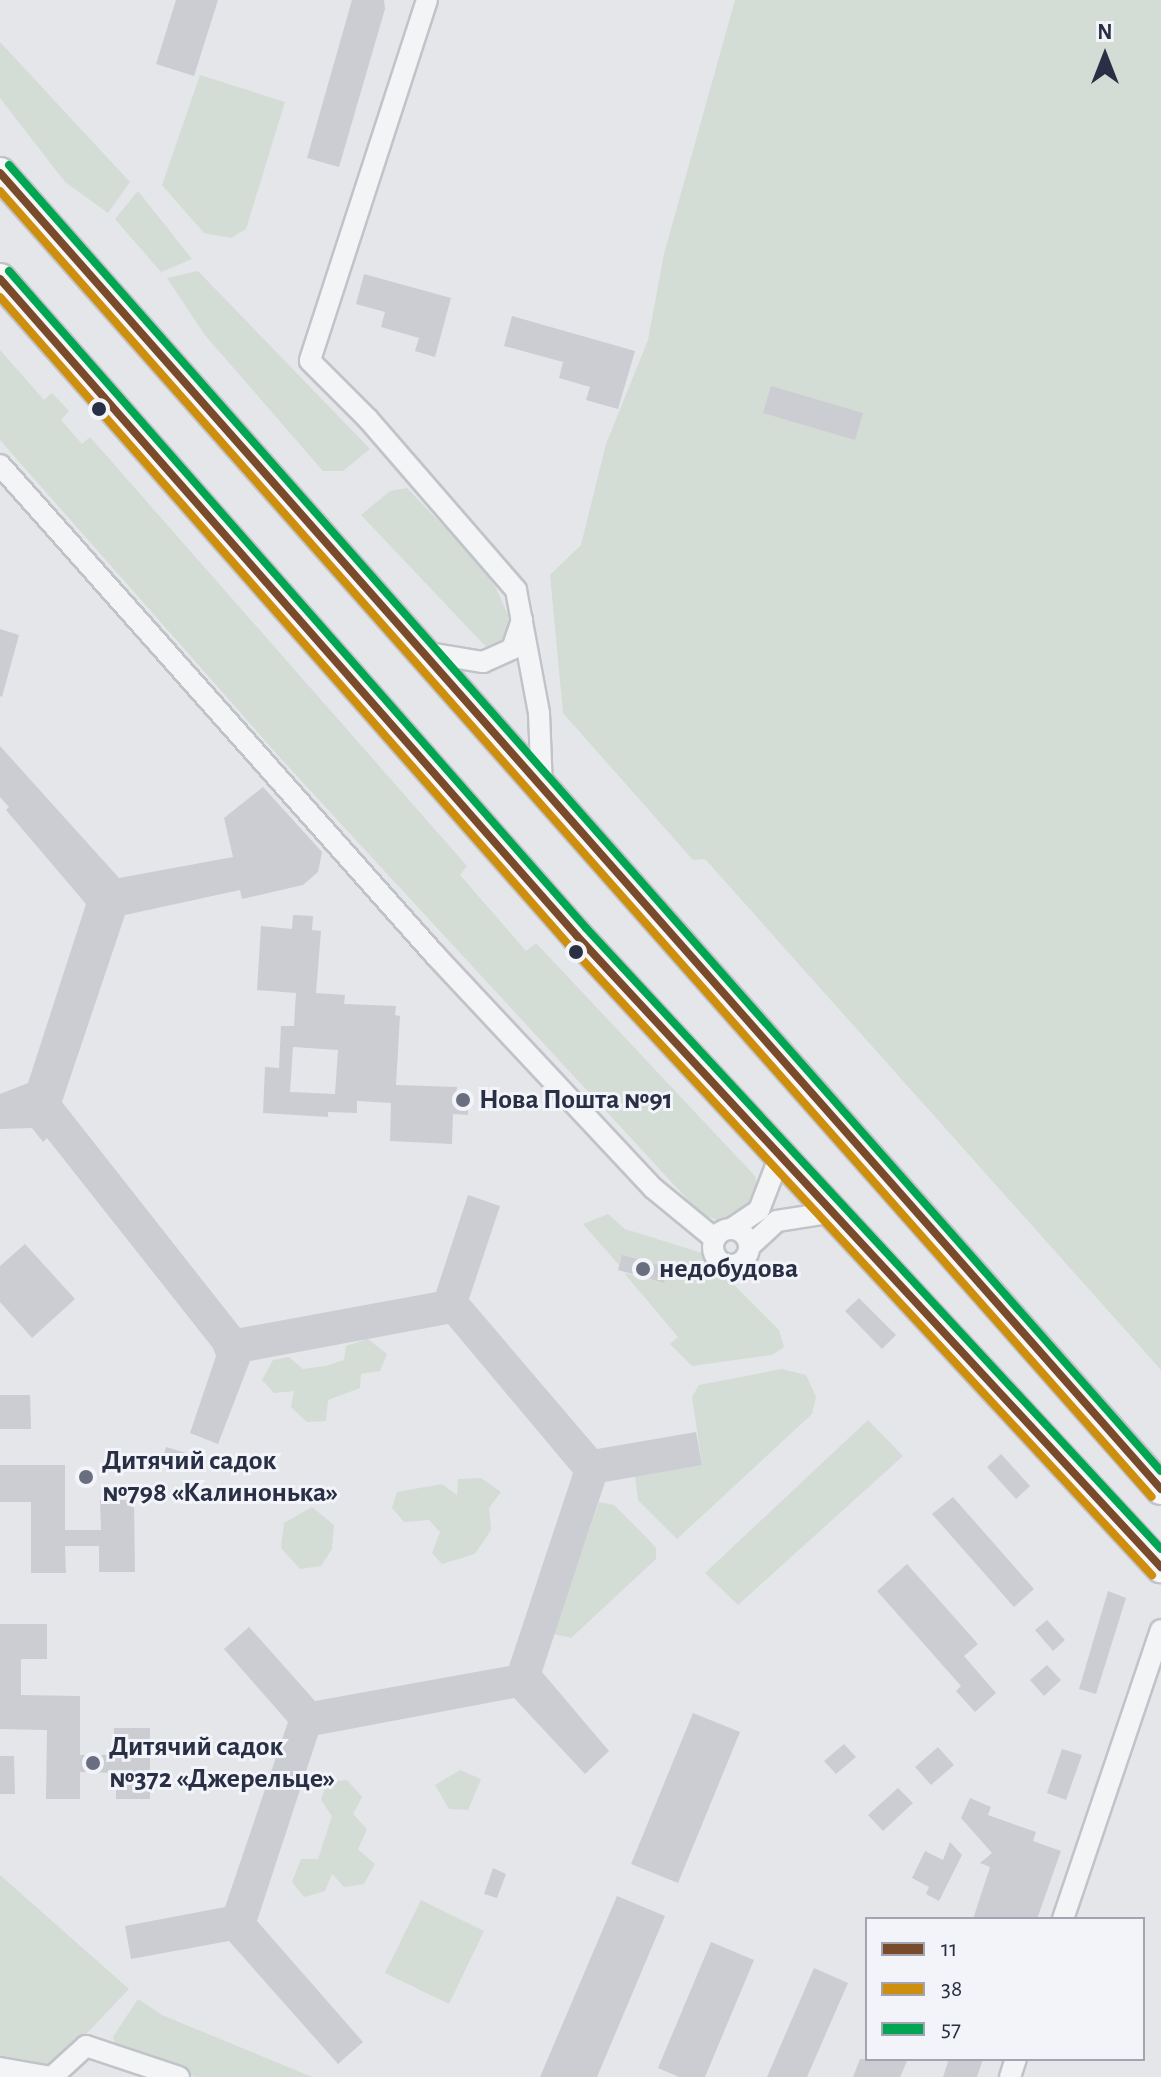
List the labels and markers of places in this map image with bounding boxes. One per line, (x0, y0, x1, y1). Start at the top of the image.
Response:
unlabelled marker (91, 401, 107, 417)
unlabelled marker (568, 944, 584, 960)
place label: Нова Пошта №91 (479, 1083, 673, 1117)
marker: Нова Пошта №91 (454, 1091, 472, 1109)
place label: недобудова (659, 1252, 798, 1286)
marker: недобудова (634, 1260, 652, 1278)
place label: Дитячий садок №798 «Калинонька» (102, 1444, 338, 1510)
marker: Дитячий садок №798 «Калинонька» (77, 1468, 95, 1486)
place label: Дитячий садок №372 «Джерельце» (109, 1730, 335, 1796)
marker: Дитячий садок №372 «Джерельце» (84, 1754, 102, 1772)

